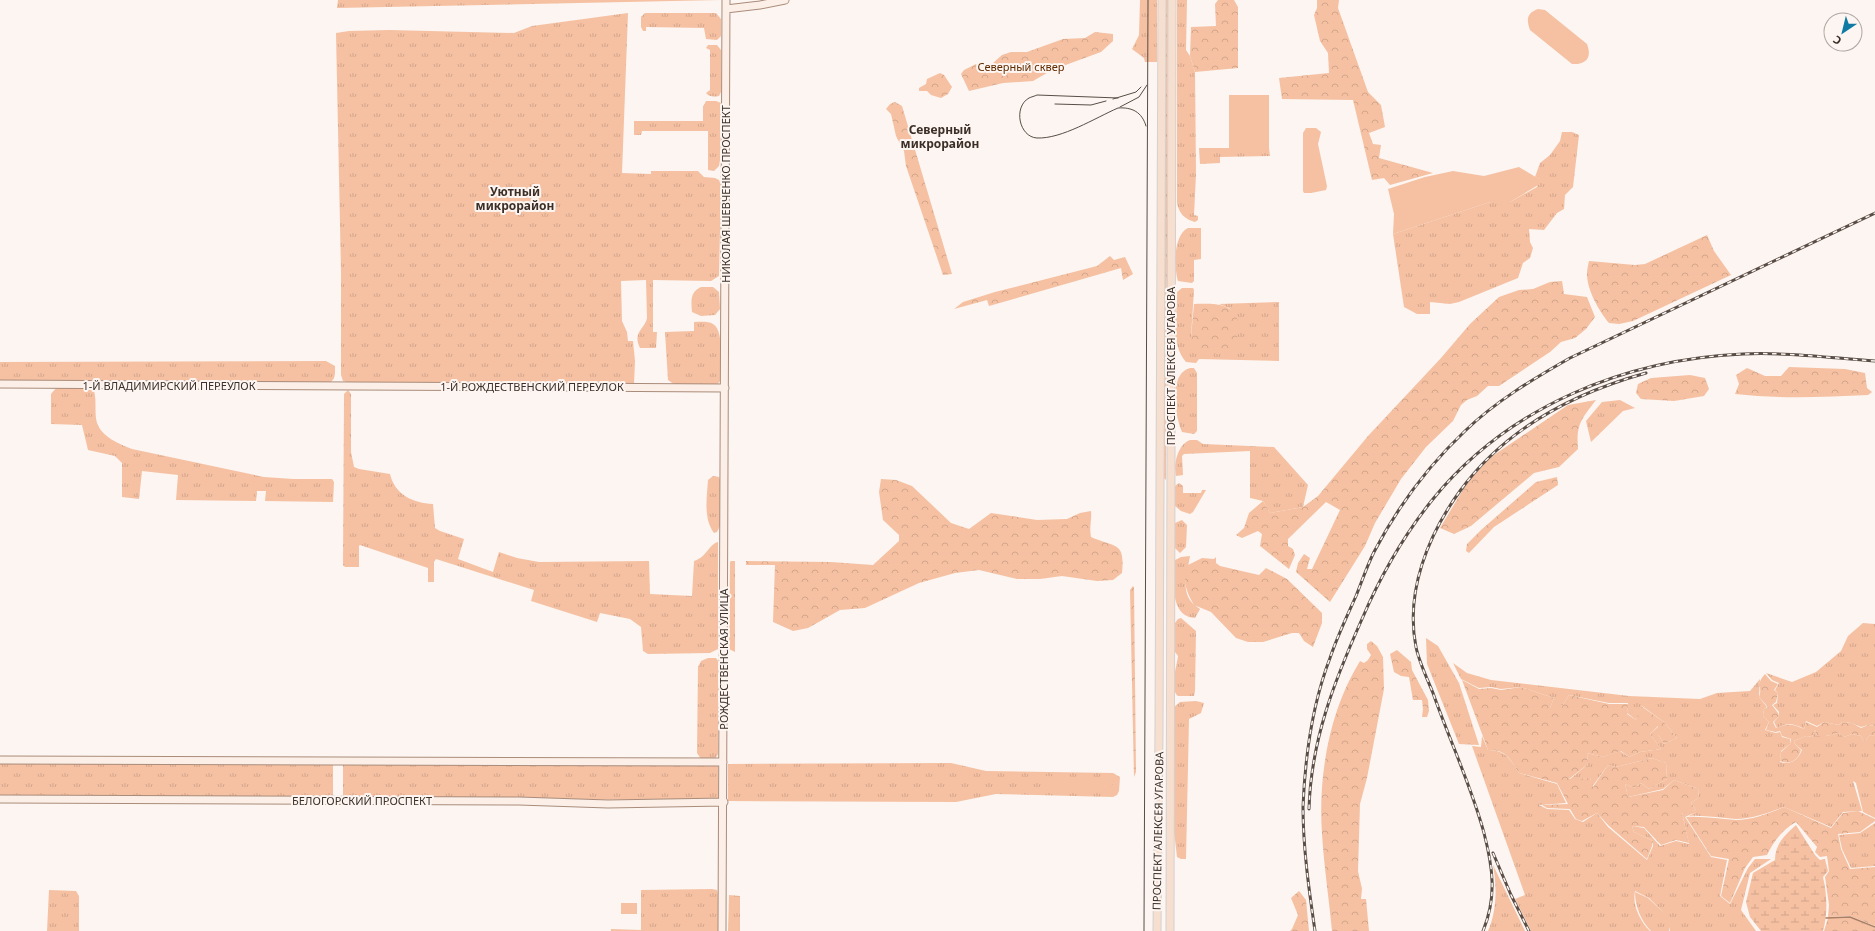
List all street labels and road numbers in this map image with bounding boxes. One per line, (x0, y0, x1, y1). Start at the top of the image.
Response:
street label: НИКОЛАЯ ШЕВЧЕНКО ПРОСПЕКТ (718, 105, 733, 283)
street label: ПРОСПЕКТ АЛЕКСЕЯ УГАРОВА (1163, 286, 1178, 445)
street label: 1-Й ВЛАДИМИРСКИЙ ПЕРЕУЛОК (82, 378, 256, 393)
street label: 1-Й РОЖДЕСТВЕНСКИЙ ПЕРЕУЛОК (440, 379, 624, 394)
street label: РОЖДЕСТВЕНСКАЯ УЛИЦА (716, 587, 731, 730)
street label: ПРОСПЕКТ АЛЕКСЕЯ УГАРОВА (1149, 751, 1166, 910)
street label: БЕЛОГОРСКИЙ ПРОСПЕКТ (292, 793, 432, 808)

